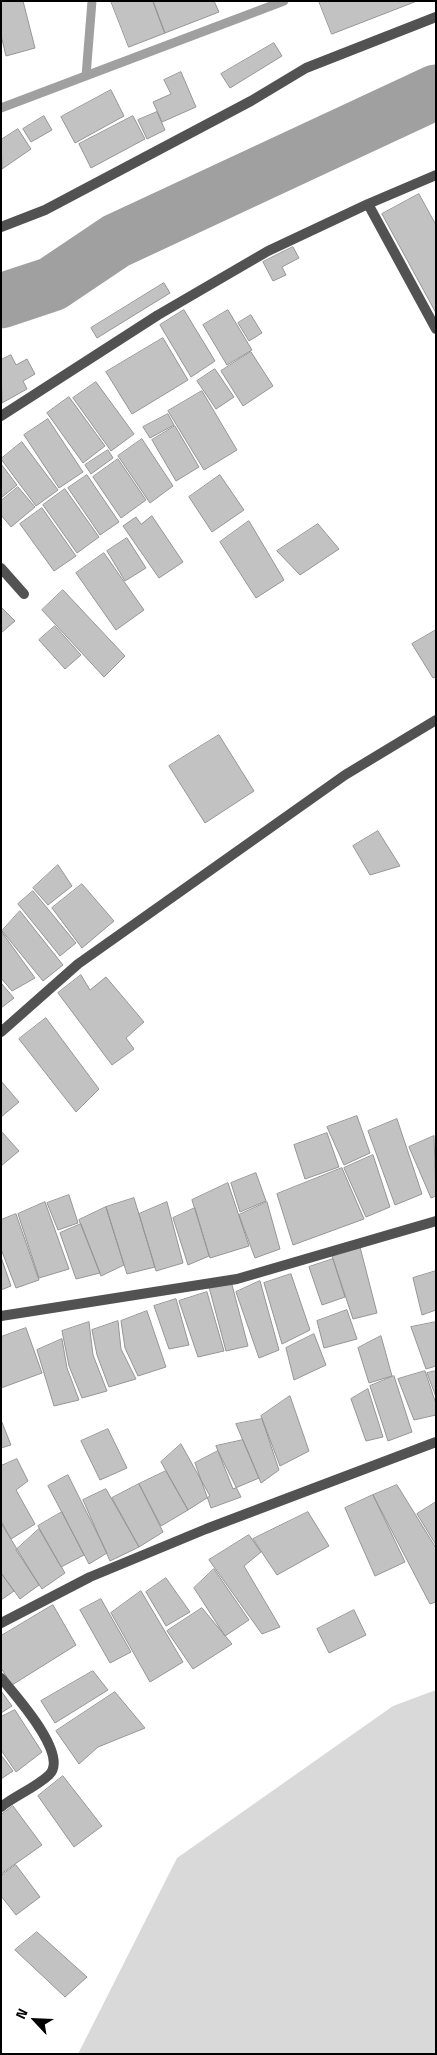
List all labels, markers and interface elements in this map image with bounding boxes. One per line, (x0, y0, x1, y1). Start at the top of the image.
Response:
north arrow (10, 1995, 60, 2045)
text: N (9, 2005, 33, 2022)

